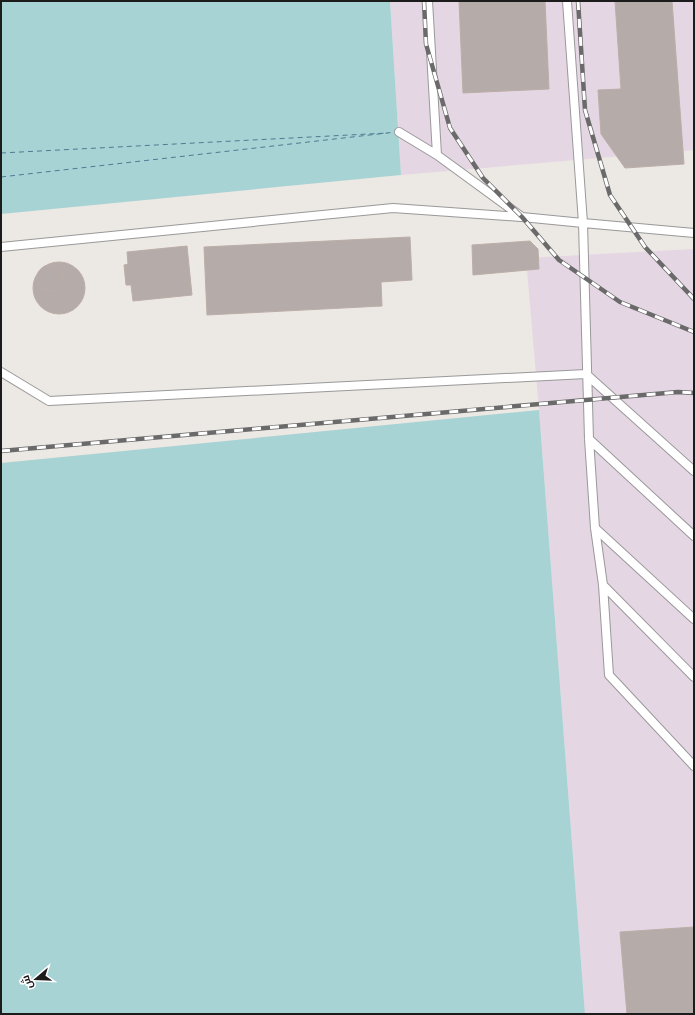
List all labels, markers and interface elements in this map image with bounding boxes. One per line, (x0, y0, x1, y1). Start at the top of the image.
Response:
north arrow (16, 959, 56, 999)
text: ش (18, 973, 36, 991)

